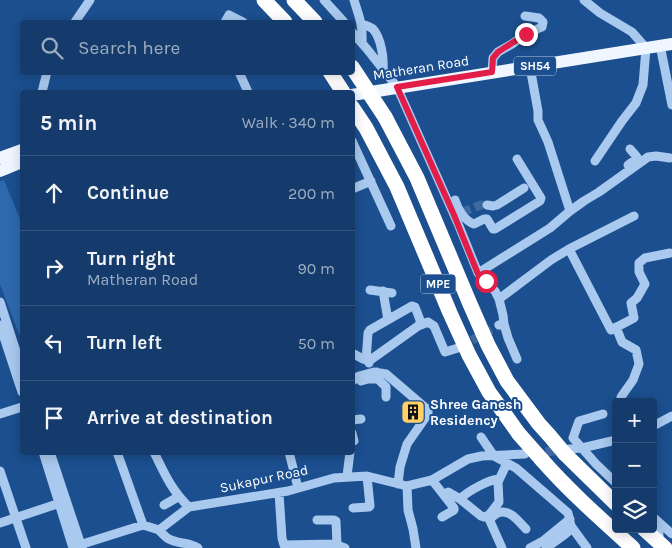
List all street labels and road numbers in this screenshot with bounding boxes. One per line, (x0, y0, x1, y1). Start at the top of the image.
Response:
street label: Matheran Road (372, 52, 470, 84)
road number: SH54 (514, 56, 556, 76)
road number: MPE (420, 274, 456, 294)
street label: Sukapur Road (218, 461, 310, 497)

